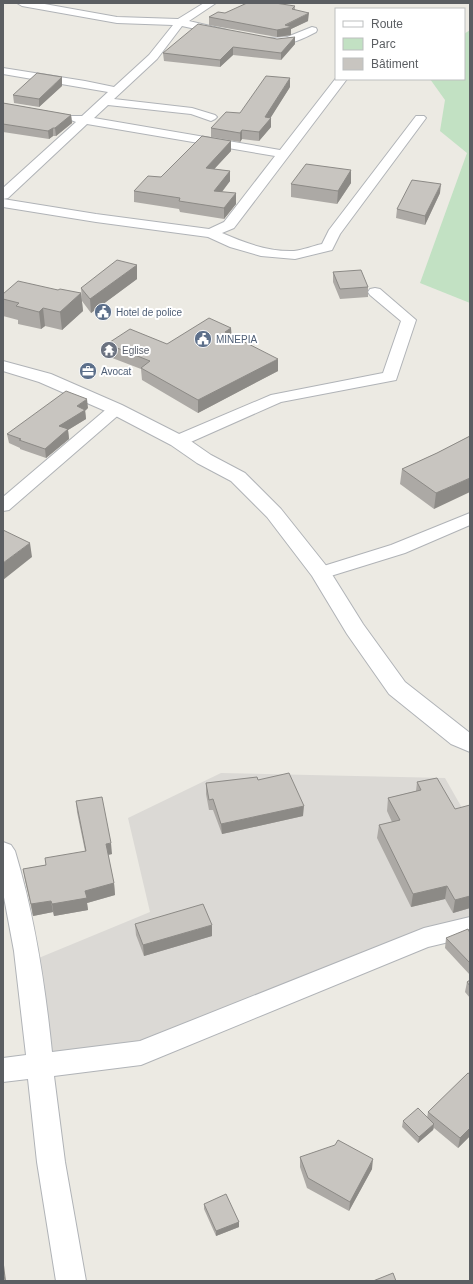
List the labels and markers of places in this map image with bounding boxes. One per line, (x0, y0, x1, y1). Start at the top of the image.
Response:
public building icon: Hotel de police (93, 302, 113, 322)
place label: Hotel de police (116, 307, 183, 318)
public building icon: MINEPIA (193, 329, 213, 349)
place label: MINEPIA (216, 334, 257, 345)
temple icon: Eglise (99, 340, 119, 360)
place label: Eglise (122, 345, 150, 356)
office icon: Avocat (78, 361, 98, 381)
place label: Avocat (101, 366, 132, 377)

